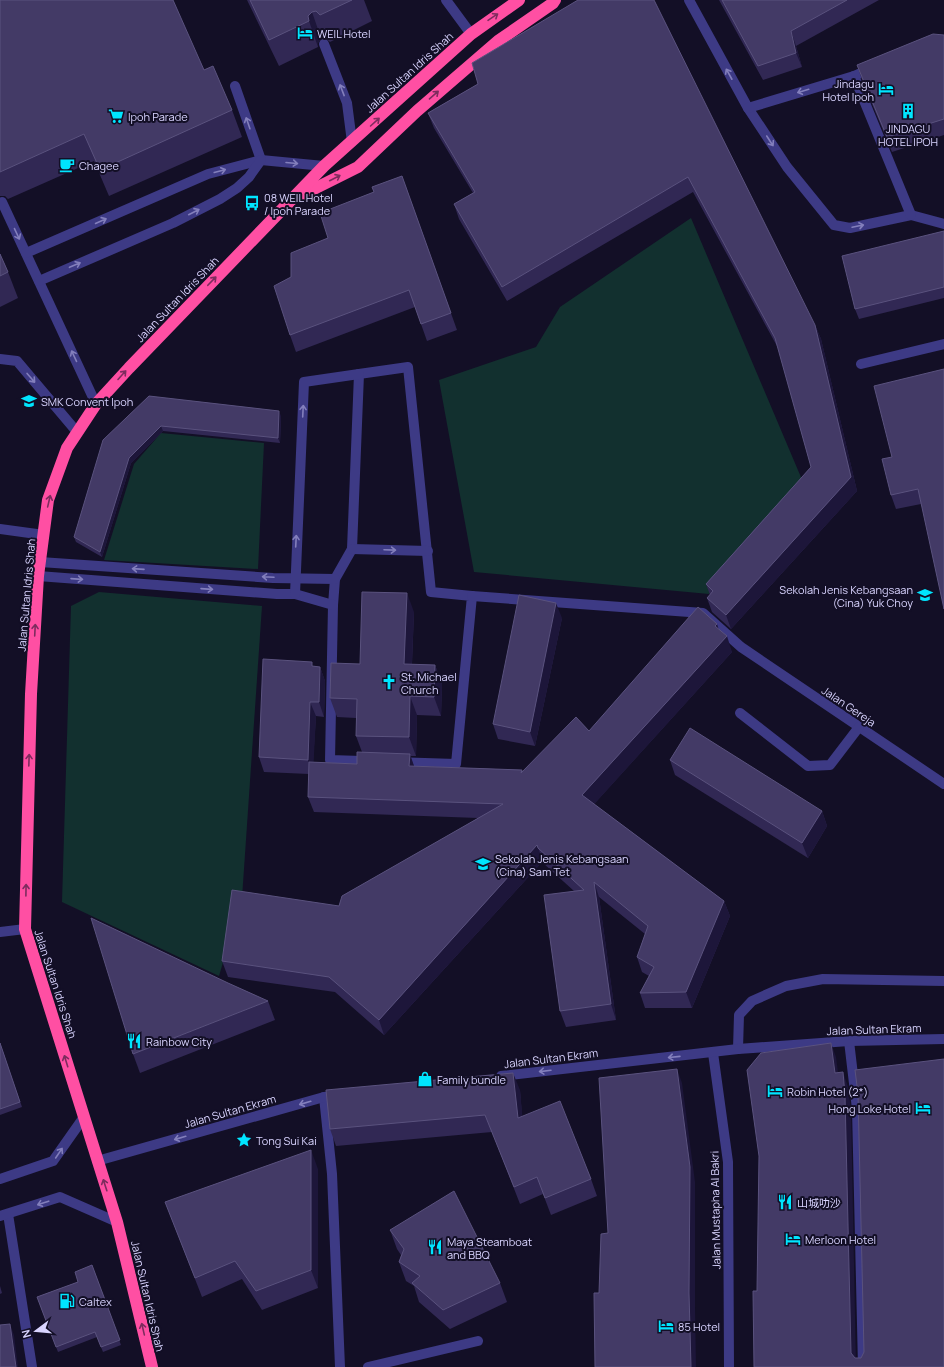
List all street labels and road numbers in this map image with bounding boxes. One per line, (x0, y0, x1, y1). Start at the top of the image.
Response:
street label: Jalan Sultan Idris Shah (362, 29, 456, 115)
street label: Jalan Sultan Idris Shah (132, 253, 222, 345)
street label: Jalan Sultan Idris Shah (14, 538, 38, 652)
street label: Jalan Gereja (819, 682, 879, 730)
street label: Jalan Sultan Idris Shah (31, 928, 81, 1040)
street label: Jalan Sultan Ekram (826, 1020, 922, 1038)
street label: Jalan Sultan Ekram (503, 1045, 599, 1071)
street label: Jalan Sultan Ekram (182, 1091, 278, 1131)
street label: Jalan Mustapha Al Bakri (706, 1151, 724, 1269)
street label: Jalan Sultan Idris Shah (128, 1239, 168, 1353)

